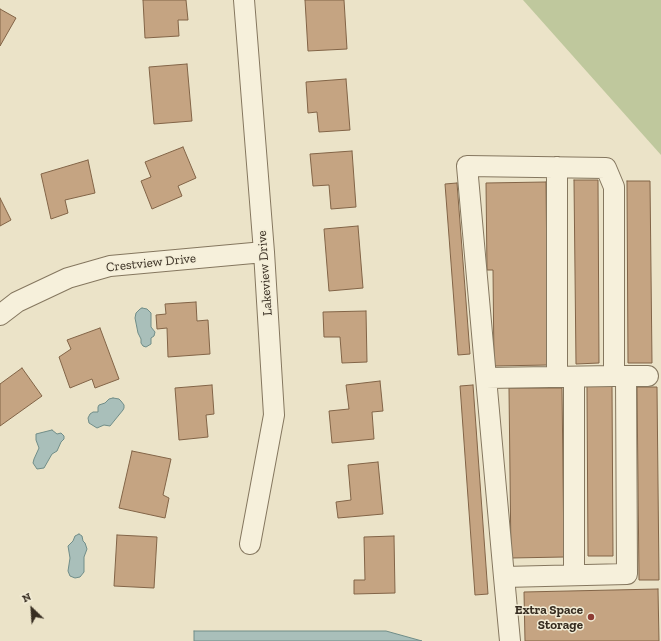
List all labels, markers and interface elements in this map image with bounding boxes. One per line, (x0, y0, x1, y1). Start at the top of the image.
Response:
street label: Lakeview Drive (254, 230, 276, 316)
street label: Crestview Drive (105, 251, 197, 275)
north arrow (12, 589, 52, 629)
text: N (20, 590, 33, 605)
place label: Extra Space Storage (515, 602, 583, 633)
marker: Extra Space Storage (586, 612, 596, 622)

